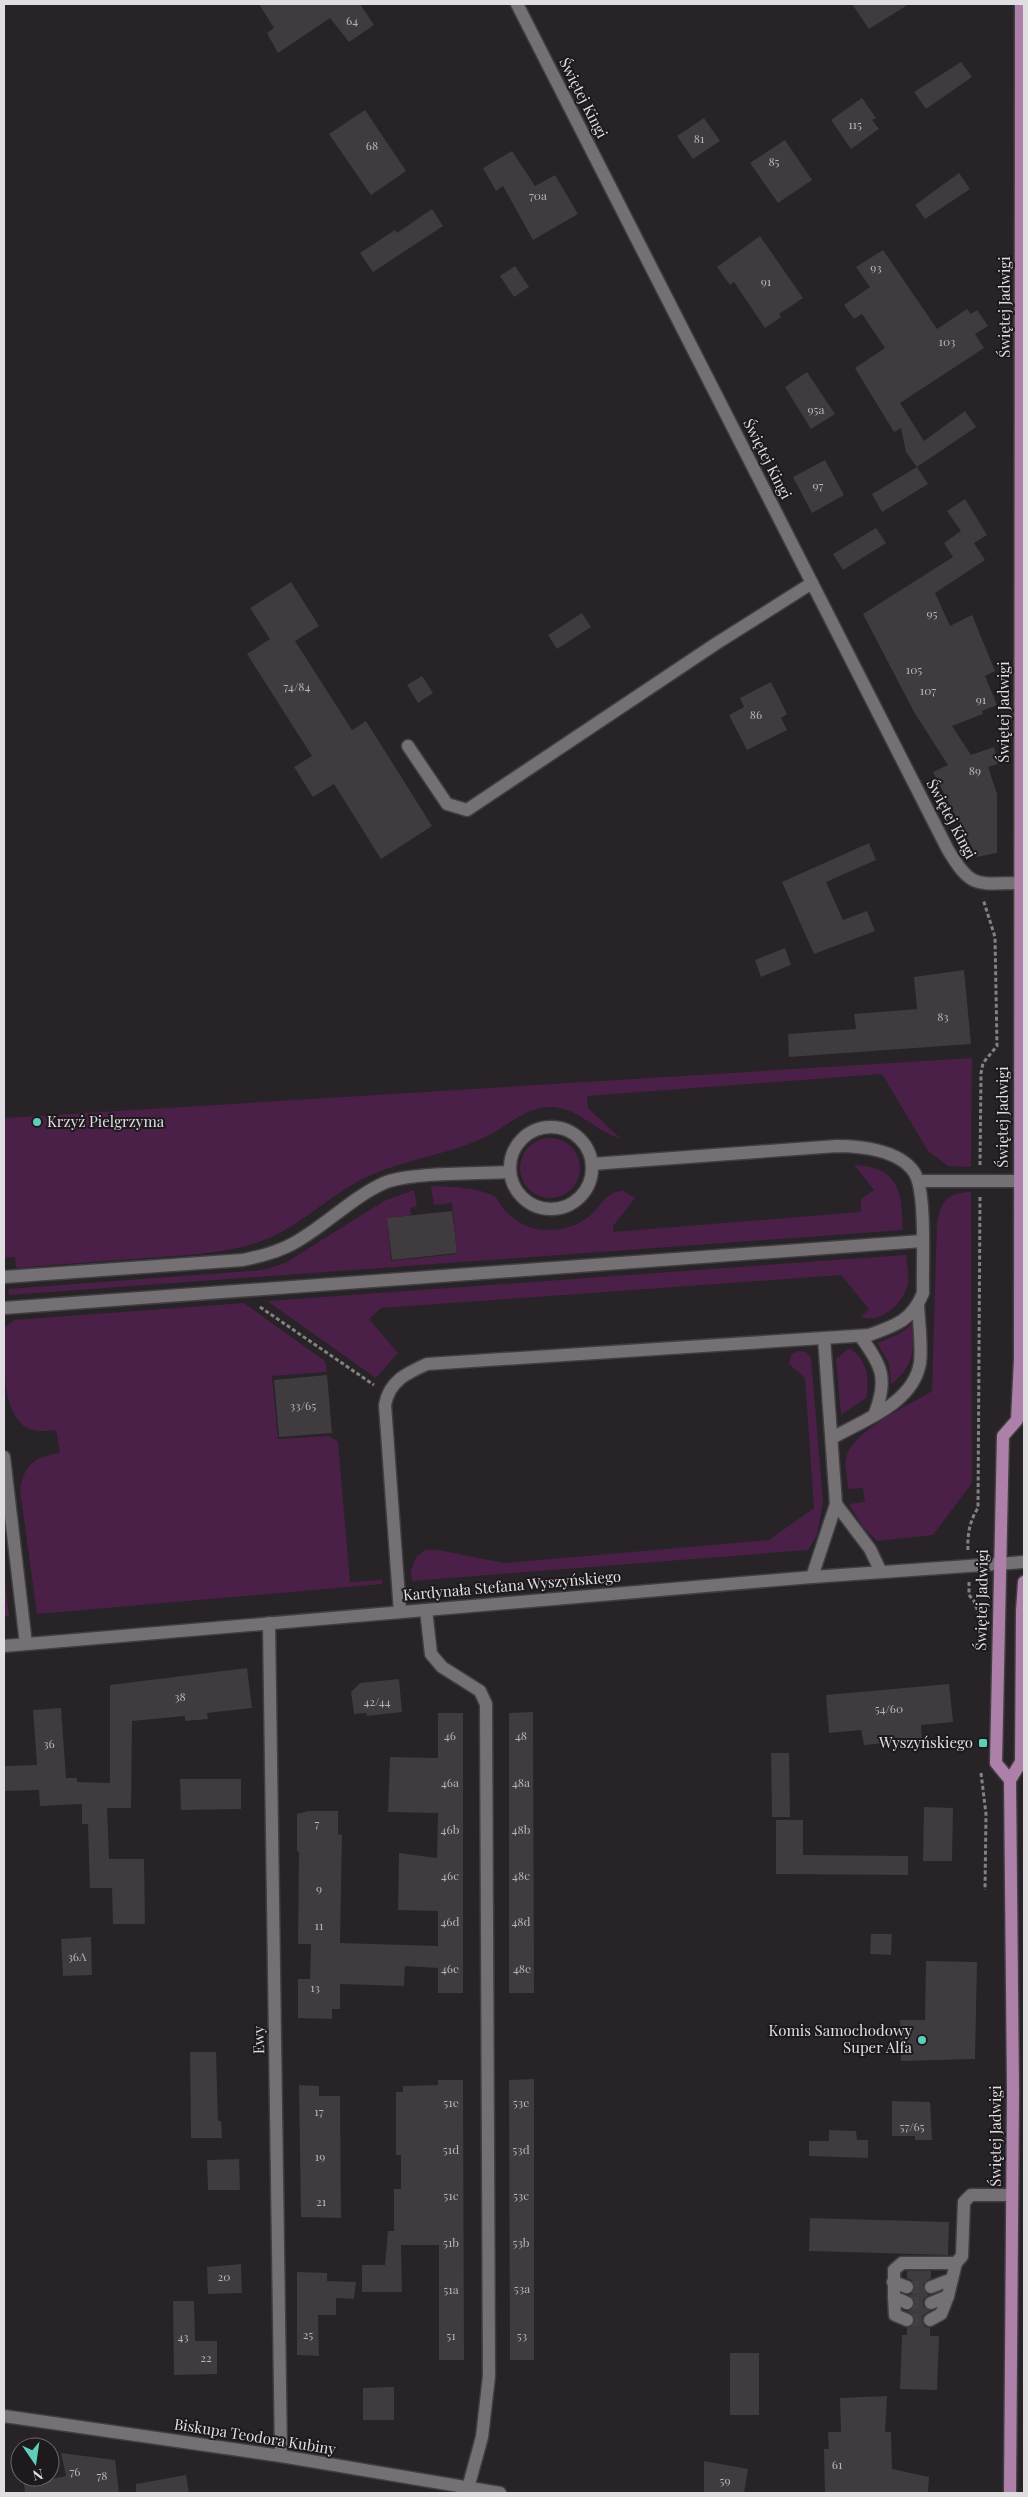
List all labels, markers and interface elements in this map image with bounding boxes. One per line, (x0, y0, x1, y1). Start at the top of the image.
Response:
house number: 64 (346, 12, 358, 28)
street label: Świętej Kingi (555, 54, 613, 142)
house number: 115 (848, 116, 862, 132)
house number: 81 (694, 130, 705, 146)
house number: 68 (366, 137, 378, 153)
house number: 85 (768, 153, 780, 169)
house number: 70a (529, 187, 547, 203)
street label: Świętej Jadwigi (994, 256, 1014, 358)
house number: 93 (870, 259, 882, 275)
house number: 91 (761, 273, 772, 289)
house number: 103 (938, 333, 956, 349)
house number: 95a (807, 401, 825, 417)
street label: Świętej Kingi (739, 415, 797, 503)
house number: 97 (813, 477, 824, 493)
house number: 95 (926, 605, 938, 621)
house number: 105 (906, 661, 922, 677)
street label: Świętej Jadwigi (993, 661, 1013, 763)
house number: 74/84 (283, 678, 311, 694)
house number: 107 (920, 682, 936, 698)
house number: 91 (976, 691, 987, 707)
house number: 86 (750, 706, 762, 722)
house number: 89 (969, 762, 981, 778)
street label: Świętej Kingi (922, 775, 982, 862)
house number: 83 (937, 1008, 949, 1024)
street label: Świętej Jadwigi (992, 1066, 1012, 1168)
place label: Krzyż Pielgrzyma (47, 1111, 165, 1131)
marker: Krzyż Pielgrzyma (31, 1116, 43, 1128)
house number: 33/65 (290, 1397, 316, 1413)
street label: Świętej Jadwigi (970, 1549, 992, 1651)
street label: Kardynała Stefana Wyszyńskiego (402, 1566, 622, 1604)
house number: 38 (174, 1688, 186, 1704)
house number: 42/44 (363, 1693, 391, 1709)
house number: 54/60 (875, 1700, 903, 1716)
house number: 46 (444, 1727, 456, 1743)
house number: 48 (515, 1727, 527, 1743)
place label: Wyszyńskiego (878, 1732, 973, 1752)
house number: 36 (43, 1735, 55, 1751)
marker: Wyszyńskiego (977, 1737, 989, 1749)
house number: 46a (441, 1774, 459, 1790)
house number: 48a (512, 1774, 530, 1790)
house number: 7 (315, 1815, 320, 1831)
house number: 46b (441, 1821, 460, 1837)
house number: 48b (512, 1821, 531, 1837)
house number: 46c (441, 1867, 459, 1883)
house number: 48c (512, 1867, 530, 1883)
house number: 9 (316, 1880, 322, 1896)
house number: 46d (440, 1913, 460, 1929)
house number: 48d (511, 1913, 531, 1929)
house number: 11 (315, 1917, 324, 1933)
house number: 36A (67, 1948, 87, 1964)
house number: 46e (441, 1960, 459, 1976)
house number: 48e (513, 1960, 531, 1976)
house number: 13 (310, 1979, 320, 1995)
place label: Komis Samochodowy Super Alfa (768, 2020, 913, 2057)
street label: Ewy (248, 2025, 268, 2054)
marker: Komis Samochodowy Super Alfa (916, 2034, 928, 2046)
street label: Świętej Jadwigi (985, 2085, 1005, 2187)
house number: 51e (443, 2094, 459, 2110)
house number: 53e (513, 2094, 529, 2110)
house number: 17 (314, 2103, 324, 2119)
house number: 57/65 (899, 2118, 925, 2134)
house number: 51d (443, 2141, 459, 2157)
house number: 53d (512, 2141, 530, 2157)
house number: 19 (315, 2148, 325, 2164)
house number: 51c (443, 2187, 459, 2203)
house number: 53c (513, 2187, 529, 2203)
house number: 21 (316, 2193, 327, 2209)
house number: 51b (443, 2234, 459, 2250)
house number: 53b (512, 2234, 530, 2250)
house number: 20 (218, 2268, 230, 2284)
house number: 53a (514, 2280, 530, 2296)
house number: 51a (443, 2281, 459, 2297)
house number: 25 (303, 2326, 313, 2342)
house number: 51 (446, 2327, 456, 2343)
house number: 53 (517, 2327, 527, 2343)
house number: 43 (177, 2328, 189, 2344)
house number: 22 (200, 2349, 212, 2365)
street label: Biskupa Teodora Kubiny (173, 2413, 338, 2459)
north arrow (10, 2437, 60, 2487)
house number: 61 (832, 2456, 843, 2472)
house number: 76 (69, 2463, 81, 2479)
text: N (31, 2465, 45, 2486)
house number: 78 (96, 2467, 108, 2483)
house number: 59 (719, 2472, 731, 2488)

